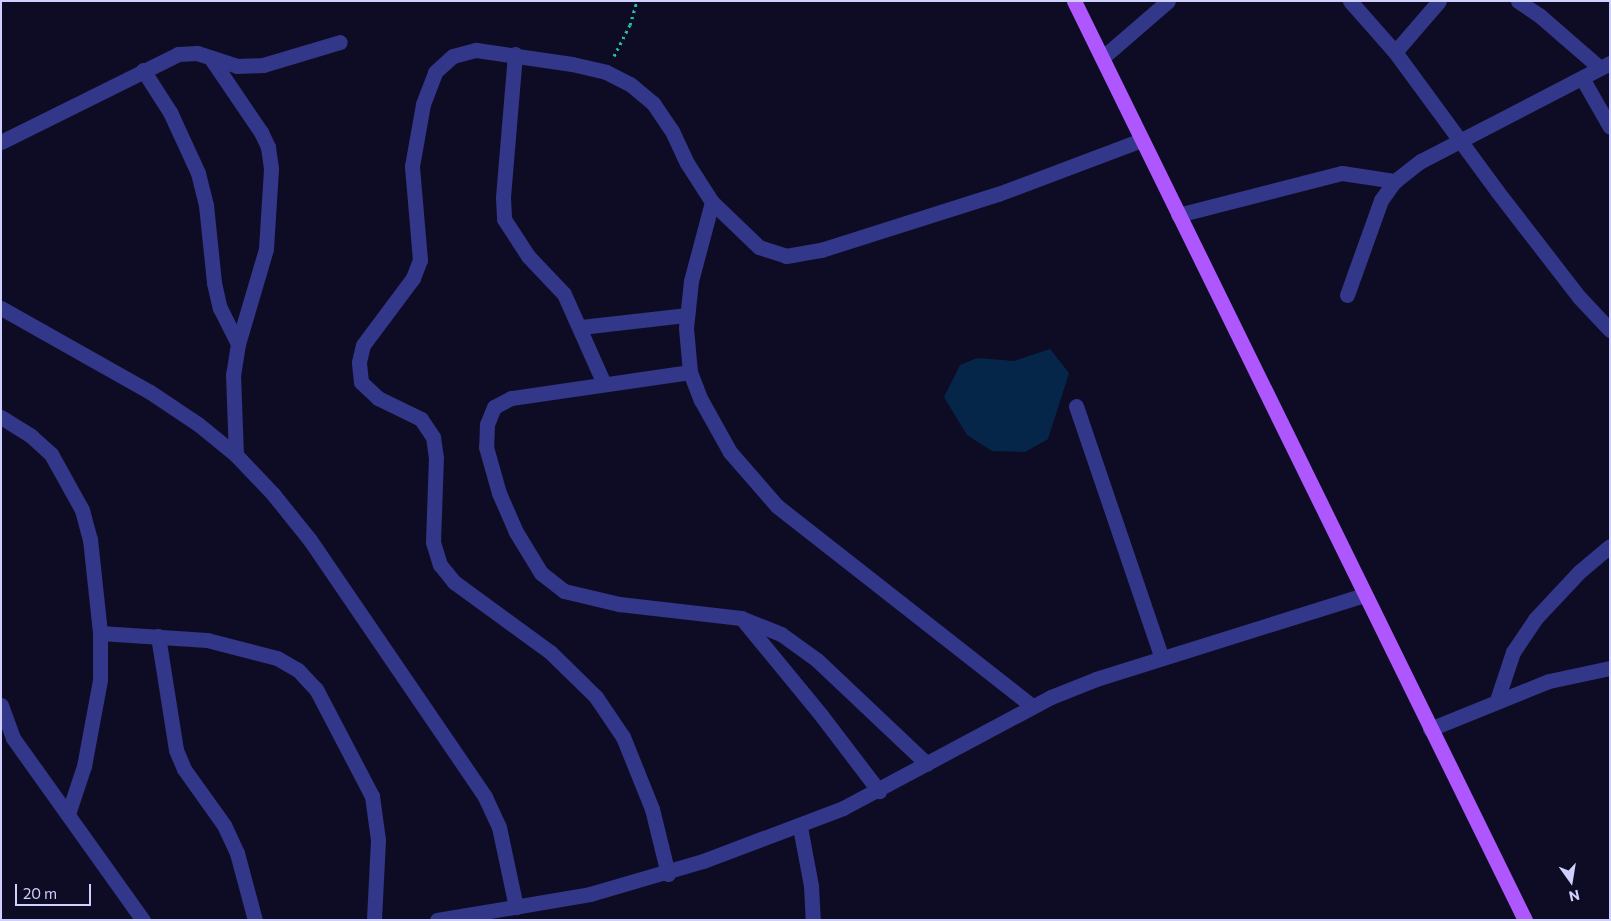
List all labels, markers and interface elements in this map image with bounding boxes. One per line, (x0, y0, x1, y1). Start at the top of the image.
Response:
north arrow (1546, 856, 1596, 906)
scale bar (18, 874, 94, 906)
text: 20 m (23, 884, 57, 902)
text: N (1567, 887, 1582, 906)

